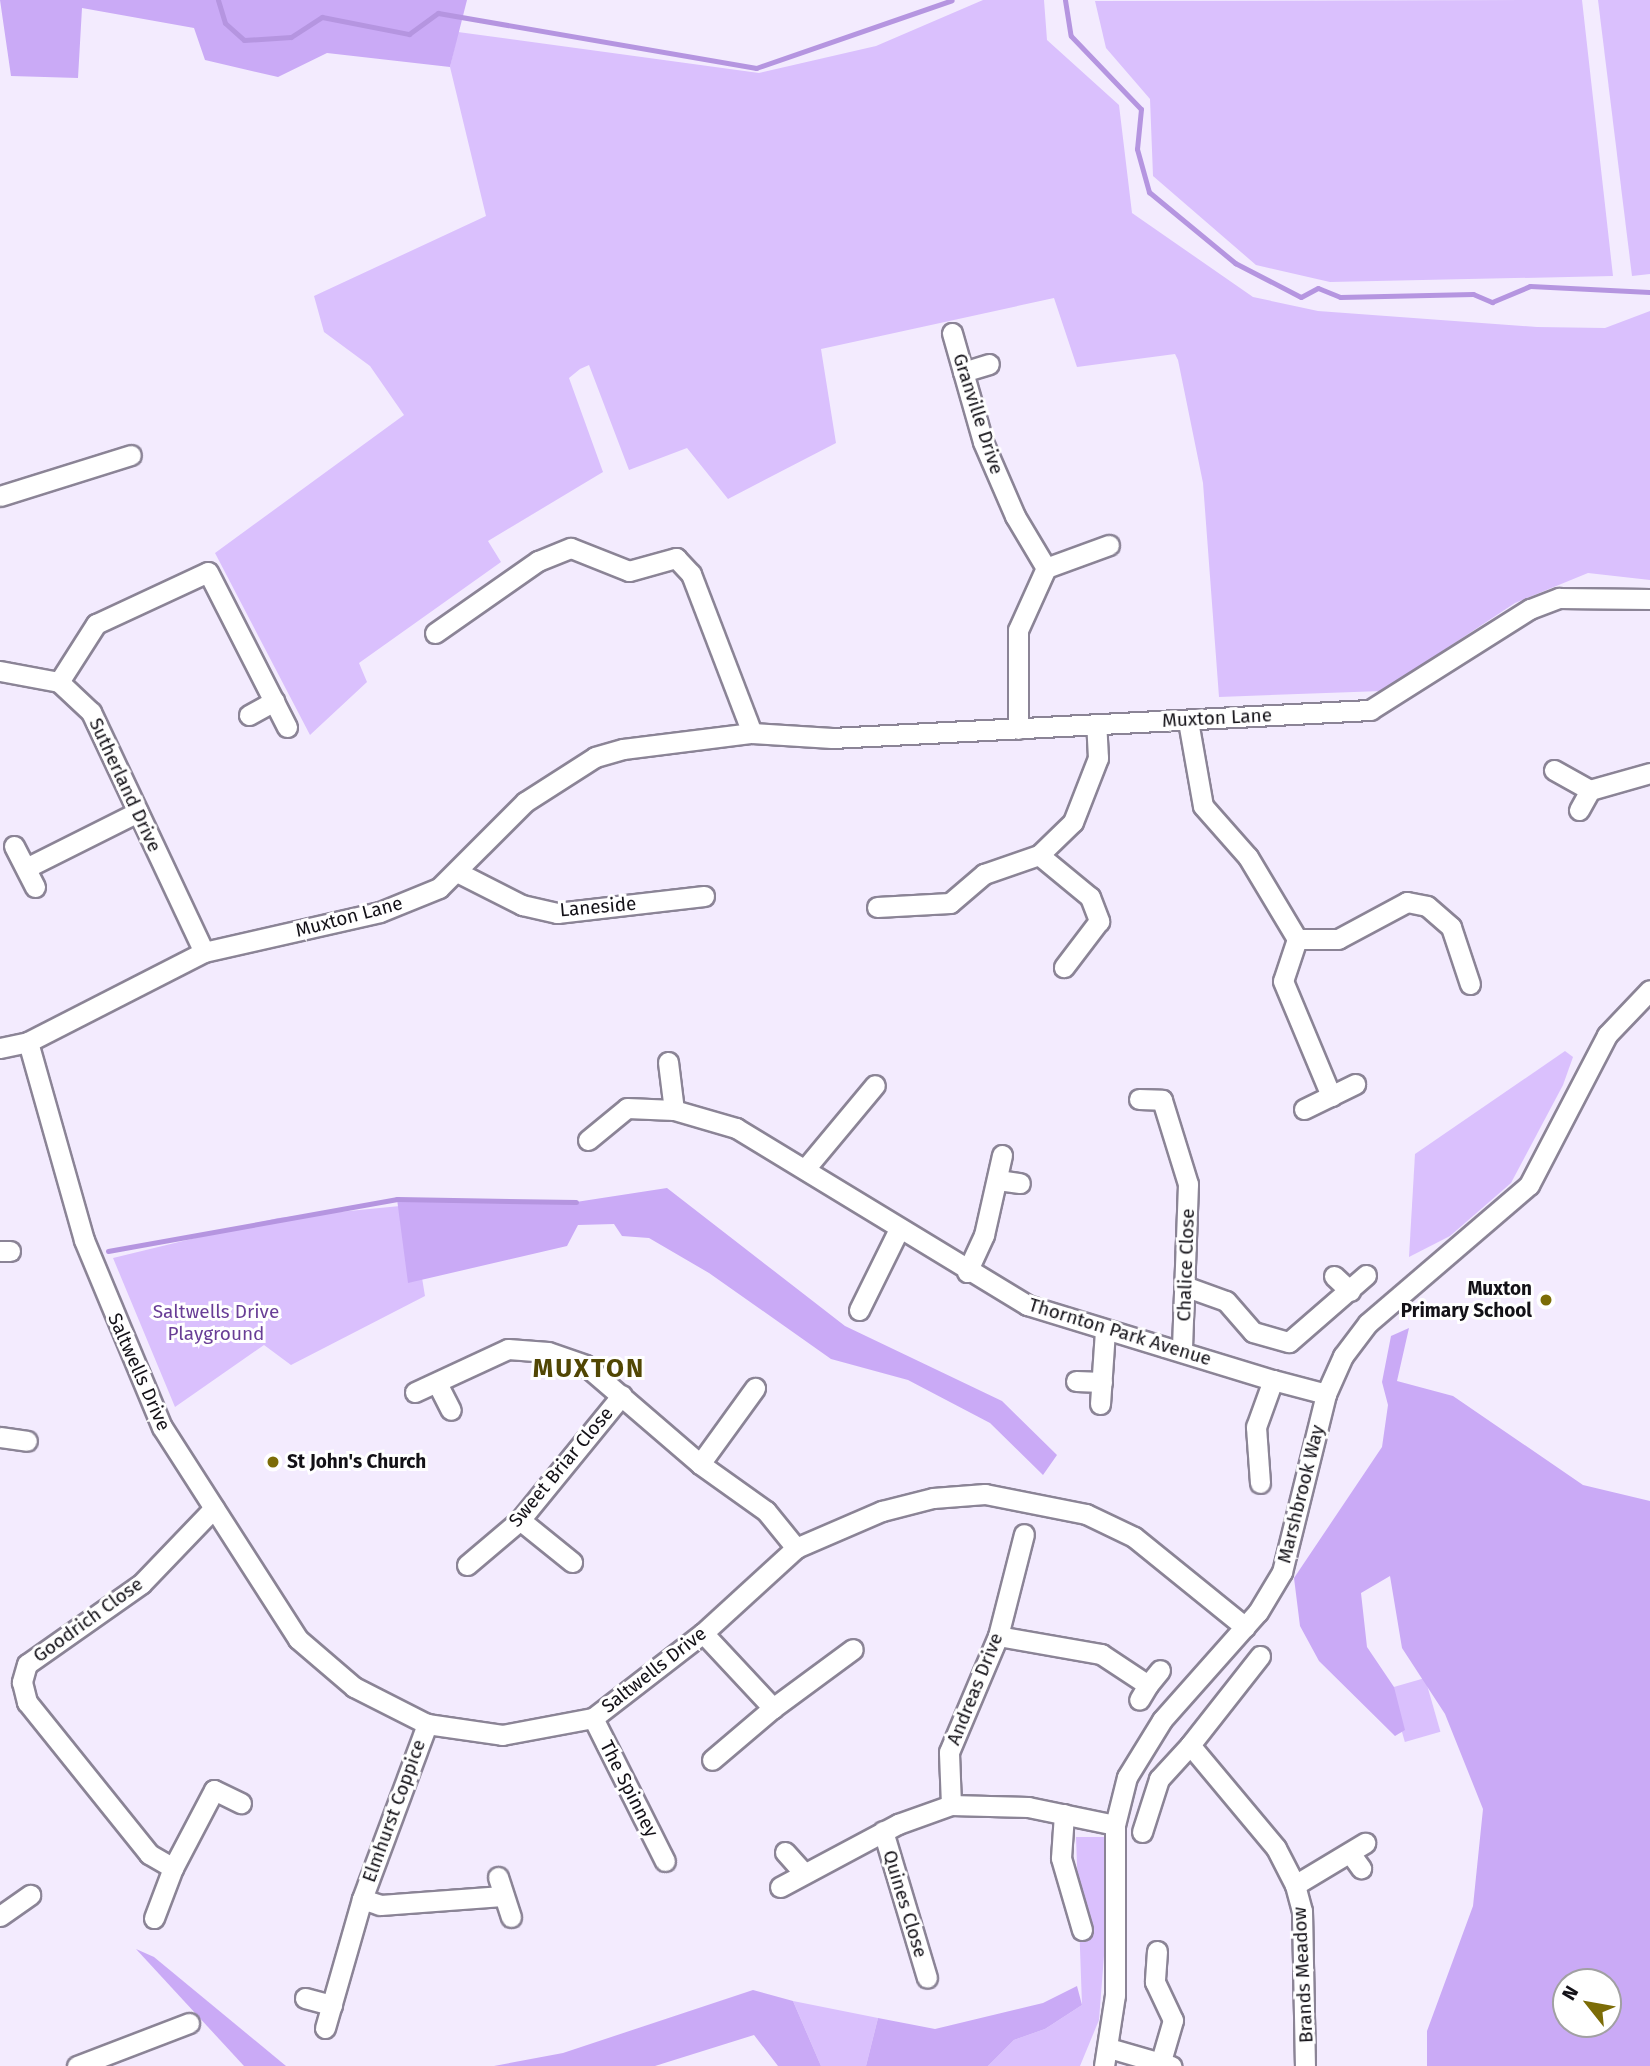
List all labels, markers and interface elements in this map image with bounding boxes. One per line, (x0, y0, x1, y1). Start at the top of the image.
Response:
street label: Granville Drive (948, 351, 1008, 477)
street label: Muxton Lane (1161, 704, 1273, 732)
street label: Sutherland Drive (84, 714, 166, 856)
street label: Muxton Lane (293, 892, 405, 942)
street label: Laneside (559, 892, 637, 922)
street label: Chalice Close (1173, 1208, 1199, 1322)
place label: Muxton Primary School (1401, 1278, 1532, 1322)
marker: Muxton Primary School (1538, 1292, 1554, 1308)
street label: Thornton Park Avenue (1026, 1293, 1214, 1371)
park label: Saltwells Drive Playground (153, 1301, 279, 1345)
street label: Saltwells Drive (103, 1310, 175, 1434)
district label: MUXTON (533, 1353, 645, 1385)
street label: Sweet Briar Close (504, 1402, 618, 1532)
street label: Marshbrook Way (1273, 1422, 1329, 1566)
place label: St John's Church (287, 1451, 426, 1473)
marker: St John's Church (265, 1454, 281, 1470)
street label: Goodrich Close (29, 1573, 147, 1667)
street label: Saltwells Drive (597, 1622, 711, 1718)
street label: Andreas Drive (942, 1630, 1008, 1748)
street label: Elmhurst Coppice (358, 1737, 430, 1885)
street label: The Spinney (595, 1737, 663, 1841)
street label: Quines Close (878, 1848, 932, 1960)
street label: Brands Meadow (1288, 1906, 1318, 2044)
north arrow (1552, 1968, 1622, 2038)
text: N (1557, 1982, 1583, 2004)

